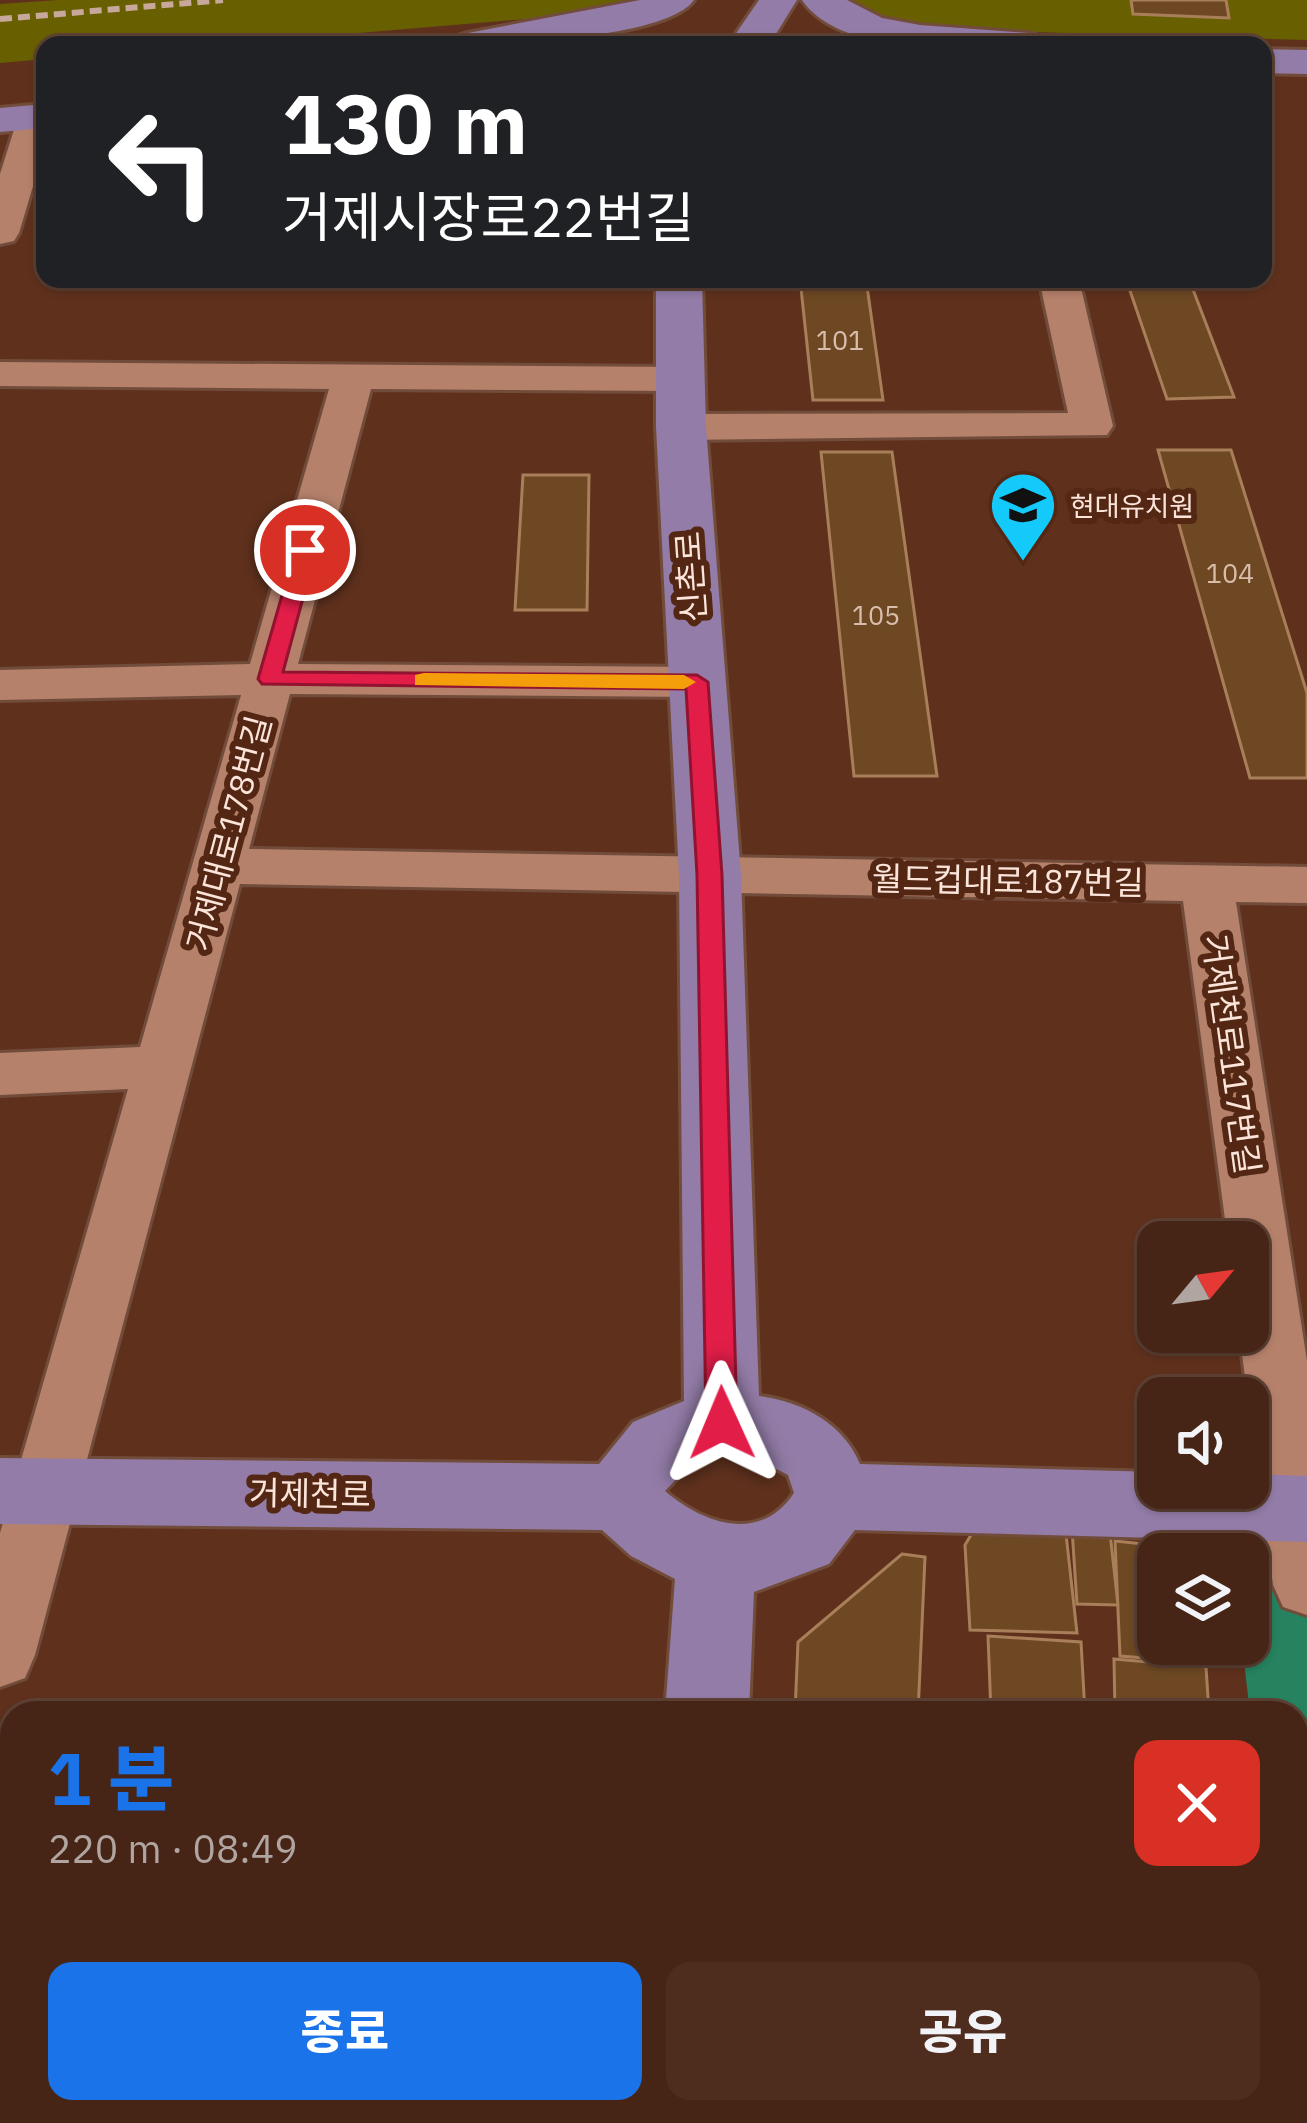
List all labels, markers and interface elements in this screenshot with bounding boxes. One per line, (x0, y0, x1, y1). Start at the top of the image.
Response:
text: 130 m (282, 68, 528, 177)
icon: left (84, 84, 240, 240)
text: 거제시장로22번길 (282, 182, 695, 252)
house number: 101 (816, 322, 864, 357)
school or university icon: 현대유치원 (988, 470, 1058, 564)
place label: 현대유치원 (1070, 488, 1194, 523)
pin (254, 499, 356, 601)
icon: arrive (272, 517, 338, 583)
street label: 신촌로 (665, 530, 715, 624)
house number: 104 (1206, 555, 1254, 590)
house number: 105 (852, 597, 900, 632)
street label: 거제대로178번길 (176, 711, 280, 955)
street label: 월드컵대로187번길 (872, 856, 1144, 904)
street label: 거제천로117번길 (1194, 931, 1270, 1177)
north arrow (1137, 1221, 1269, 1353)
map controls (1137, 1221, 1269, 1665)
position arrow (659, 1360, 785, 1486)
button: sound (1137, 1377, 1269, 1509)
street label: 거제천로 (249, 1470, 371, 1516)
button: layers (1137, 1533, 1269, 1665)
text: 1 분 (48, 1731, 174, 1825)
button: close (1134, 1740, 1260, 1866)
text: 220 m · 08:49 (48, 1823, 298, 1874)
button: 종료 (48, 1962, 642, 2100)
button: 공유 (666, 1962, 1260, 2100)

